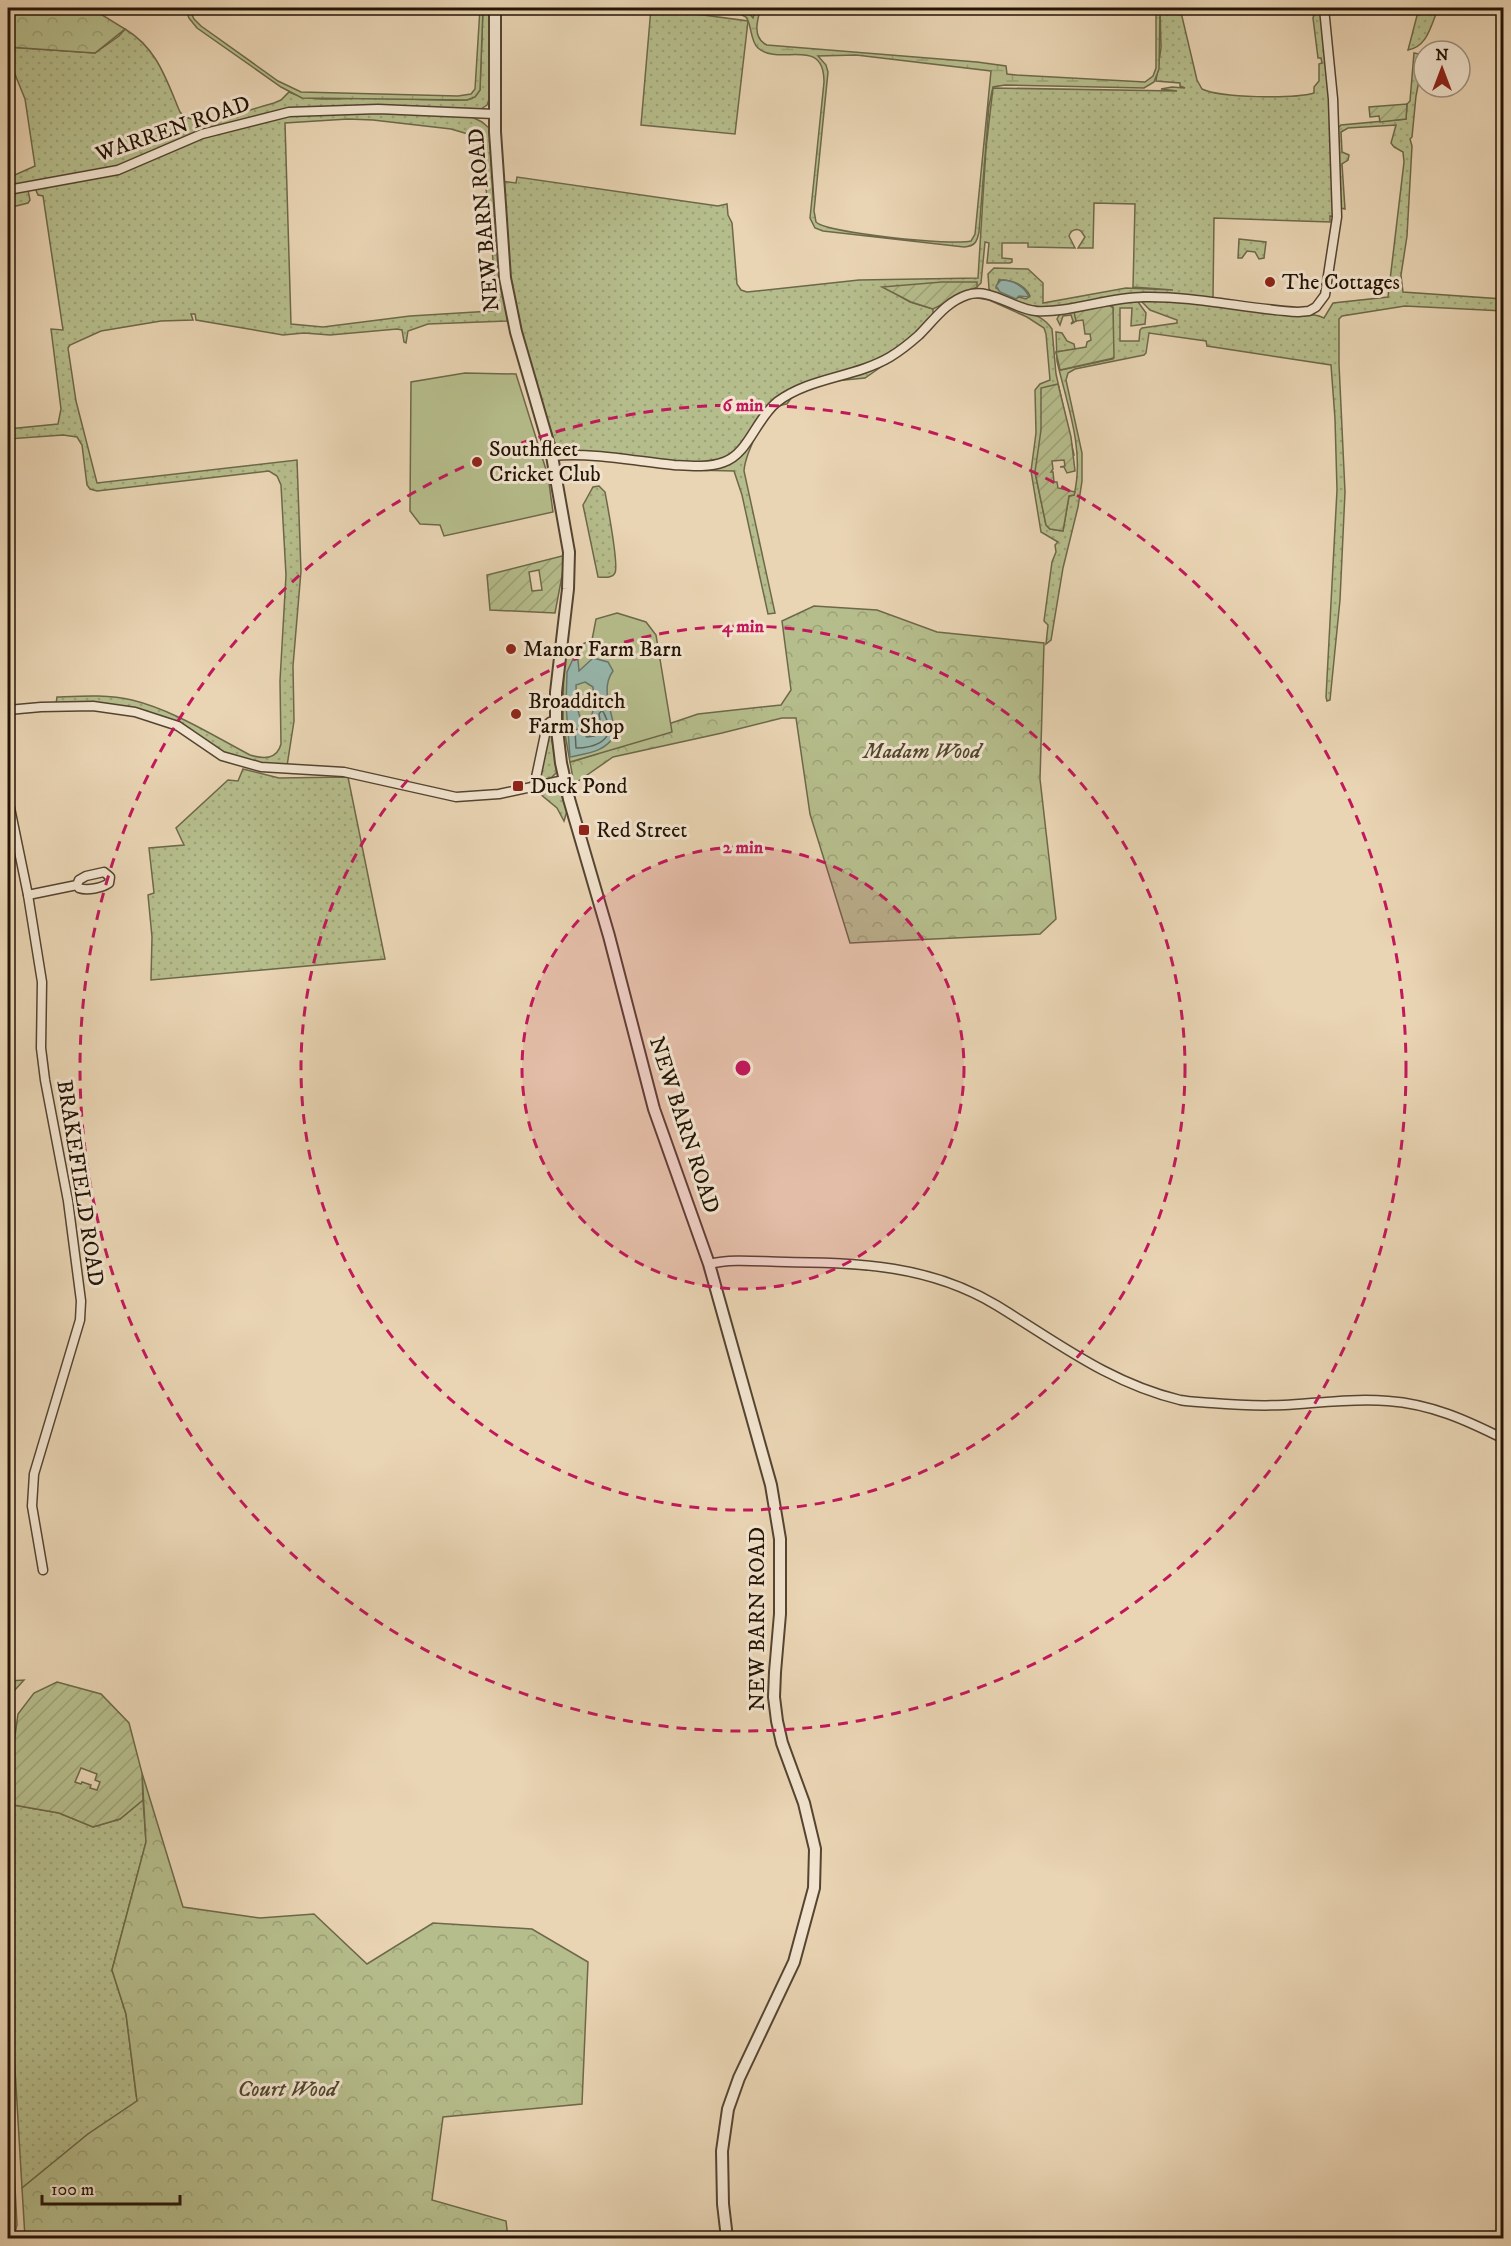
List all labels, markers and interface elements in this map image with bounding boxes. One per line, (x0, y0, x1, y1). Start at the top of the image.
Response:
north arrow (1412, 39, 1472, 99)
text: N (1435, 45, 1449, 65)
street label: WARREN ROAD (91, 90, 254, 168)
street label: NEW BARN ROAD (463, 127, 505, 313)
place label: The Cottages (1282, 269, 1400, 296)
marker: The Cottages (1263, 275, 1277, 289)
text: 6 min (723, 395, 764, 417)
place label: Southfleet Cricket Club (489, 436, 601, 488)
marker: Southfleet Cricket Club (470, 455, 484, 469)
text: 4 min (721, 616, 764, 638)
place label: Manor Farm Barn (523, 636, 682, 663)
marker: Manor Farm Barn (504, 642, 518, 656)
place label: Broadditch Farm Shop (528, 688, 626, 740)
marker: Broadditch Farm Shop (509, 707, 523, 721)
park label: Madam Wood (861, 738, 984, 765)
place label: Duck Pond (530, 773, 628, 800)
marker: Duck Pond (511, 779, 525, 793)
place label: Red Street (596, 817, 687, 844)
marker: Red Street (577, 823, 591, 837)
text: 2 min (723, 837, 764, 859)
street label: NEW BARN ROAD (643, 1033, 725, 1217)
centre of rings (733, 1058, 753, 1078)
street label: BRAKEFIELD ROAD (50, 1078, 110, 1288)
street label: NEW BARN ROAD (744, 1527, 771, 1711)
park label: Court Wood (237, 2076, 340, 2103)
scale bar (42, 2168, 180, 2206)
text: 100 m (51, 2179, 94, 2201)

